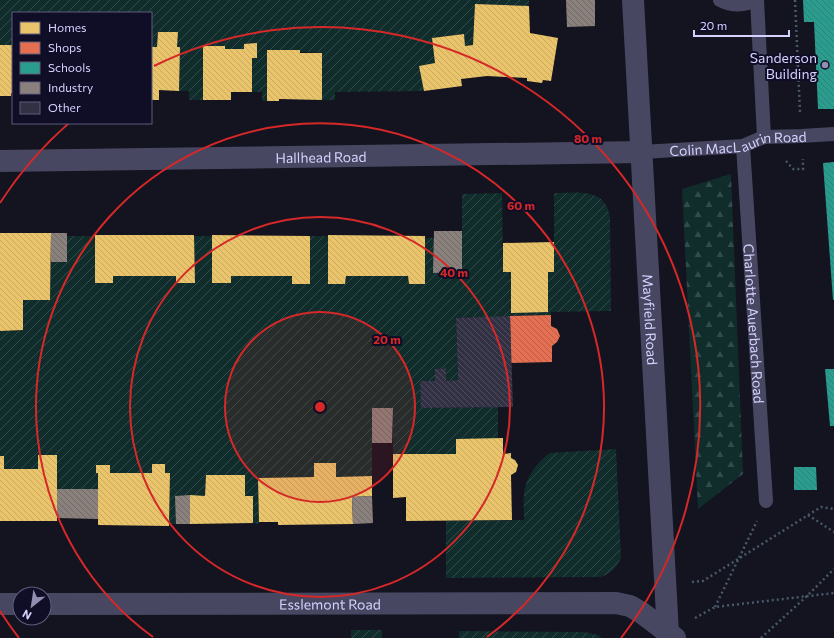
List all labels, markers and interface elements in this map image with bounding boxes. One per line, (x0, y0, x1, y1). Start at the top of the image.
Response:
legend (12, 12, 152, 124)
scale bar (694, 12, 789, 38)
text: 20 m (700, 18, 727, 32)
text: Homes (48, 20, 86, 34)
text: Shops (48, 40, 82, 54)
place label: Sanderson Building (750, 49, 817, 82)
text: Schools (48, 60, 91, 74)
marker: Sanderson Building (820, 60, 830, 70)
text: Industry (48, 80, 93, 94)
text: Other (48, 100, 81, 114)
street label: Colin MacLaurin Road (669, 127, 807, 159)
text: 80 m (574, 131, 602, 145)
street label: Hallhead Road (275, 147, 367, 166)
text: 60 m (507, 198, 535, 212)
street label: Charlotte Auerbach Road (741, 243, 768, 404)
text: 40 m (440, 265, 468, 279)
street label: Mayfield Road (640, 273, 662, 366)
text: 20 m (373, 332, 401, 346)
centre of rings (313, 400, 327, 414)
north arrow (12, 586, 52, 626)
street label: Esslemont Road (279, 595, 381, 612)
text: N (20, 607, 34, 623)

